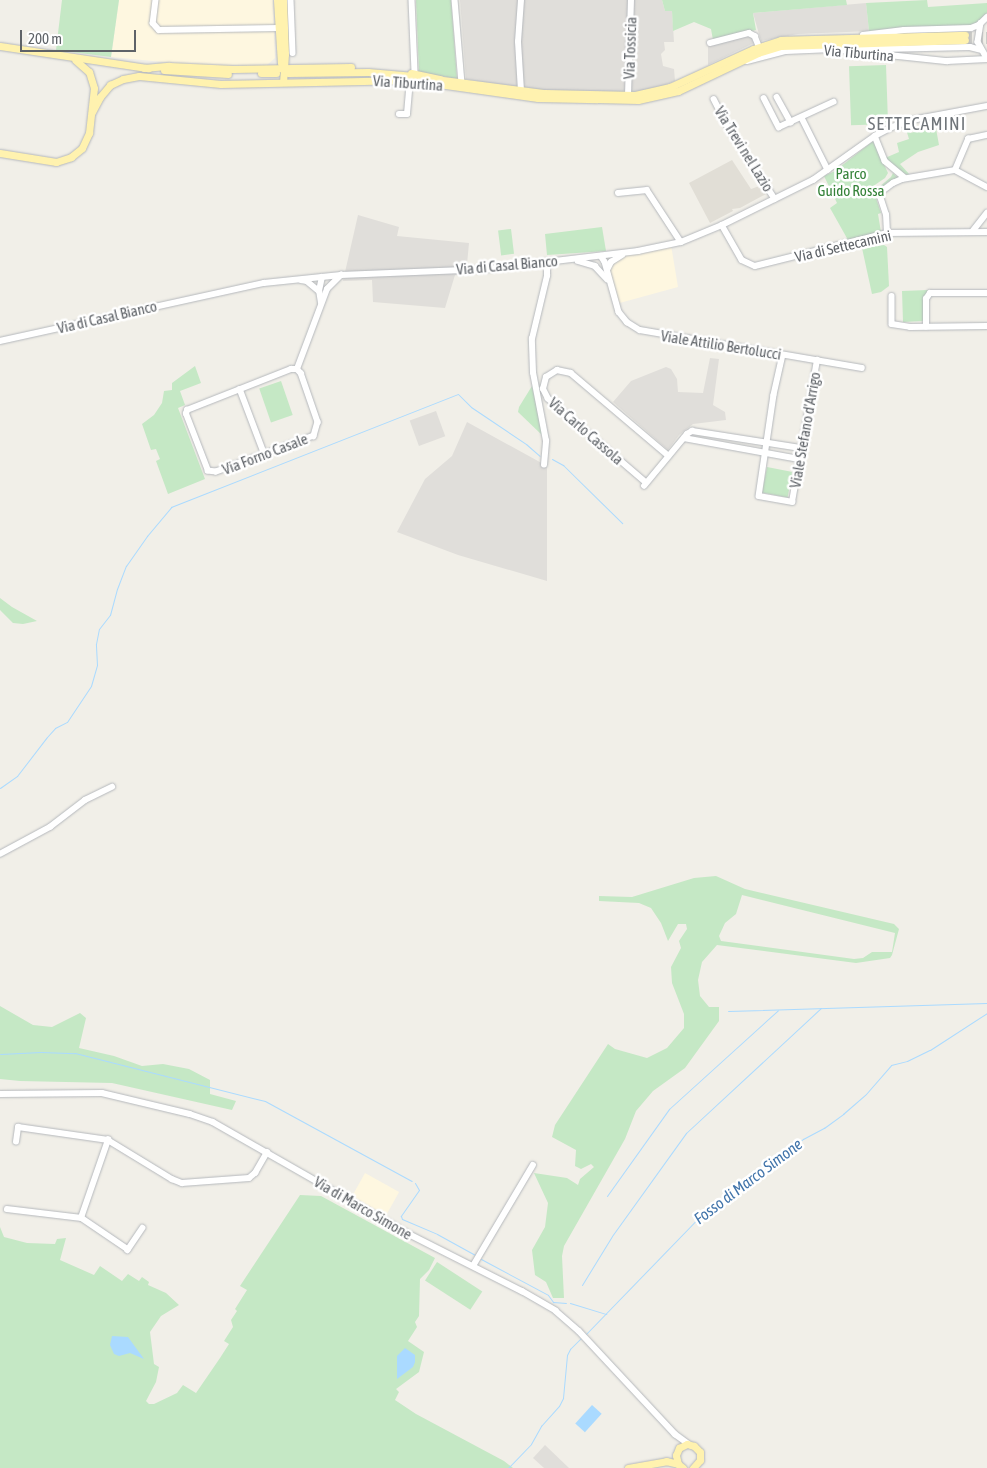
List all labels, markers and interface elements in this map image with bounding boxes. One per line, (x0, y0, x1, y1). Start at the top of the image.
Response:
street label: Via Tossicia (620, 16, 640, 80)
scale bar (22, 20, 139, 52)
text: 200 m (28, 30, 62, 47)
street label: Via Tiburtina (823, 41, 895, 65)
street label: Via Tiburtina (372, 72, 444, 94)
street label: Via Trevi nel Lazio (711, 103, 777, 195)
district label: SETTECAMINI (866, 113, 968, 135)
park label: Parco Guido Rossa (818, 164, 884, 199)
street label: Via di Settecamini (793, 226, 893, 266)
street label: Via di Casal Bianco (455, 252, 559, 278)
street label: Via di Casal Bianco (55, 297, 159, 337)
street label: Viale Attilio Bertolucci (660, 327, 782, 363)
street label: Viale Stefano d'Arrigo (786, 371, 824, 489)
street label: Via Carlo Cassola (545, 394, 627, 468)
street label: Via Forno Casale (220, 429, 310, 479)
water label: Fosso di Marco Simone (690, 1134, 806, 1228)
street label: Via di Marco Simone (311, 1173, 415, 1243)

